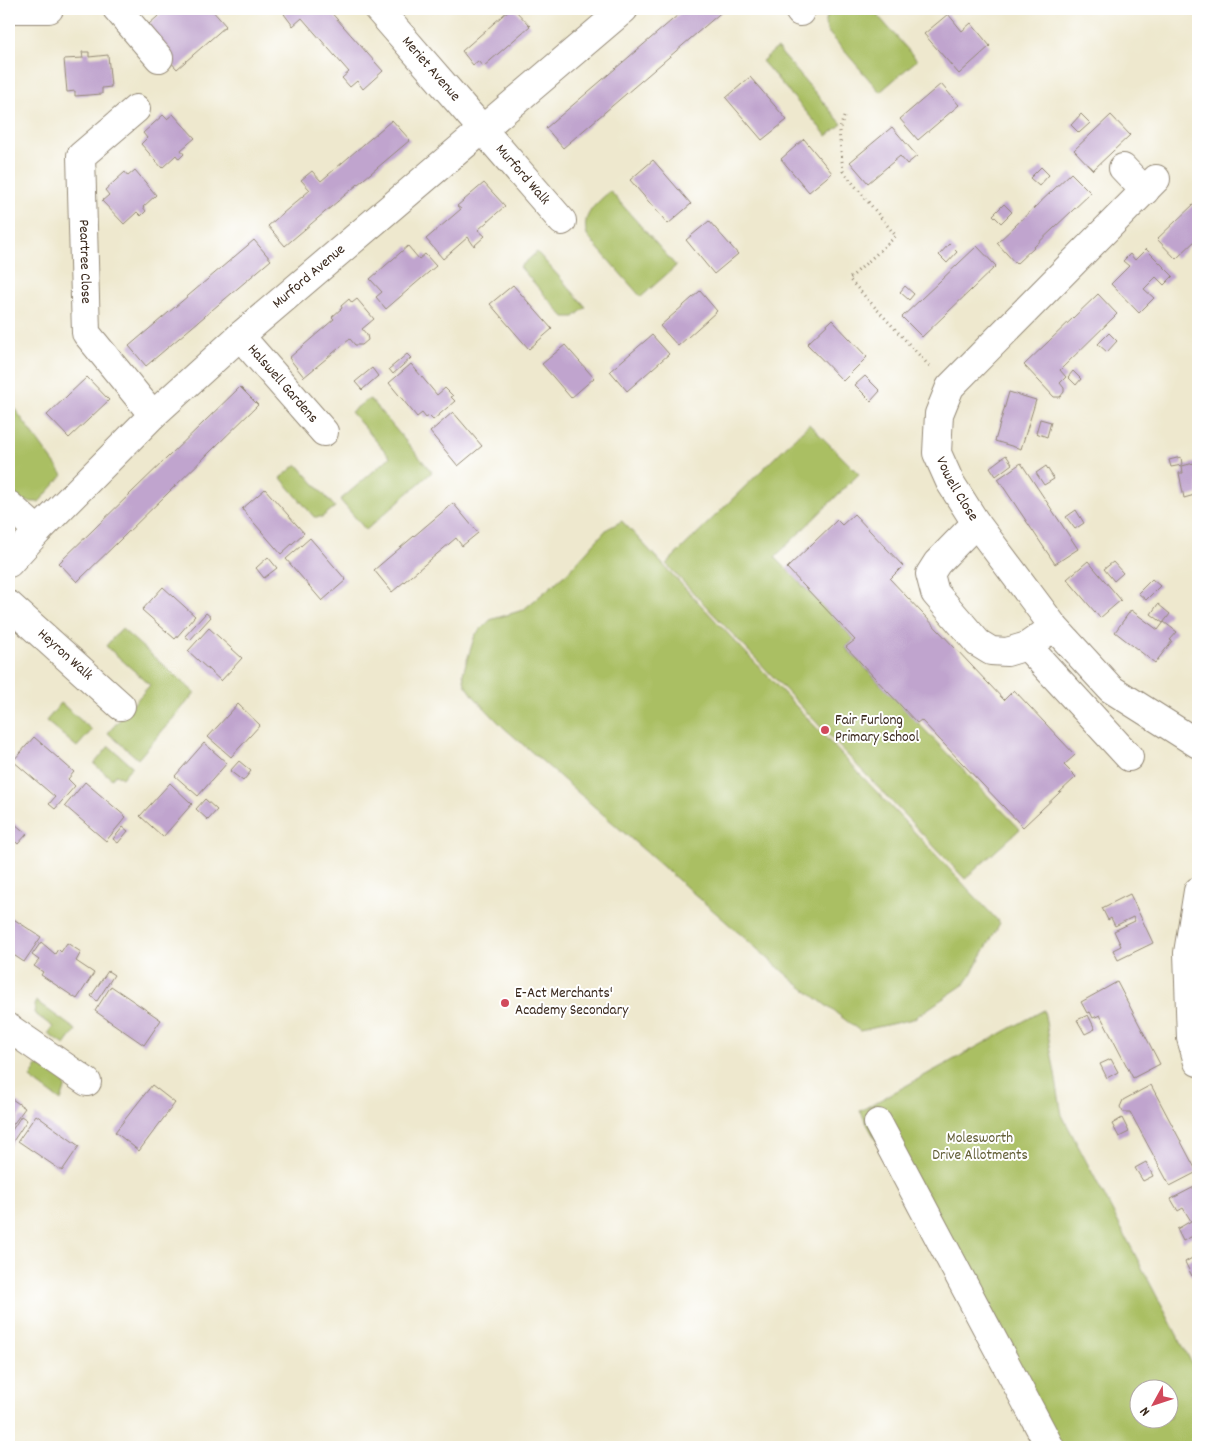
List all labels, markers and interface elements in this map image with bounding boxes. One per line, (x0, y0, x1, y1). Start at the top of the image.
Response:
street label: Meriet Avenue (396, 32, 465, 107)
street label: Murford Walk (490, 140, 555, 210)
street label: Peartree Close (72, 219, 96, 305)
street label: Murford Avenue (268, 239, 351, 315)
street label: Halswell Gardens (241, 340, 323, 429)
street label: Vowell Close (929, 453, 984, 526)
street label: Heyron Walk (32, 624, 97, 686)
place label: Fair Furlong Primary School (835, 710, 919, 749)
marker: Fair Furlong Primary School (819, 724, 831, 736)
place label: E-Act Merchants' Academy Secondary (515, 983, 629, 1022)
marker: E-Act Merchants' Academy Secondary (499, 997, 511, 1009)
park label: Molesworth Drive Allotments (932, 1128, 1028, 1167)
north arrow (1130, 1378, 1180, 1428)
text: N (1136, 1402, 1155, 1420)

